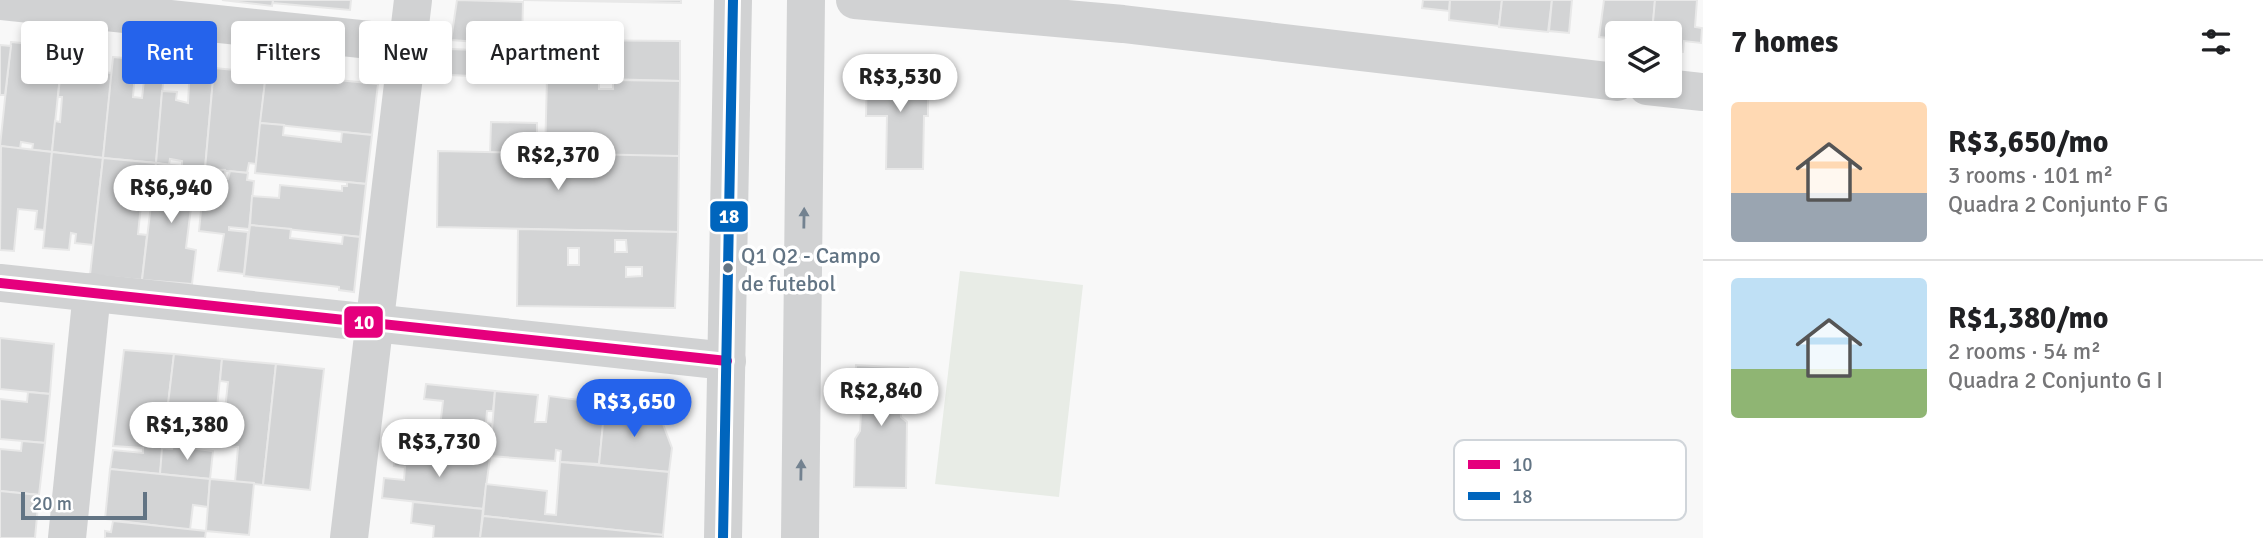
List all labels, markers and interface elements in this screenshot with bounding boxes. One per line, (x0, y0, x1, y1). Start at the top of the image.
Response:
chip: Buy (21, 21, 108, 84)
chip: Rent (122, 21, 217, 84)
chip: Filters (231, 21, 345, 84)
chip: New (359, 21, 452, 84)
chip: Apartment (466, 21, 624, 84)
map controls (1605, 21, 1682, 98)
button: layers (1605, 21, 1682, 98)
icon: filters (2197, 23, 2235, 61)
text: 7 homes (1731, 24, 1838, 61)
pin: R$3,530 (835, 54, 965, 114)
text: R$3,530 (858, 62, 942, 91)
text: R$3,650/mo (1948, 124, 2108, 161)
icon: home (1787, 130, 1871, 214)
pin: R$2,370 (493, 132, 623, 192)
text: R$2,370 (516, 140, 600, 169)
text: 3 rooms · 101 m² (1948, 161, 2113, 190)
pin: R$6,940 (106, 166, 236, 225)
text: R$6,940 (129, 173, 213, 202)
text: Quadra 2 Conjunto F G (1948, 190, 2168, 219)
line badge: 18 (709, 200, 749, 233)
text: 18 (719, 205, 739, 229)
one-way arrow (798, 207, 810, 229)
place label: Q1 Q2 - Campo de futebol (741, 242, 881, 297)
marker: Q1 Q2 - Campo de futebol (721, 261, 735, 275)
text: R$1,380/mo (1948, 300, 2108, 337)
line badge: 10 (343, 305, 384, 339)
icon: home (1787, 306, 1871, 390)
text: 10 (354, 311, 374, 335)
text: 2 rooms · 54 m² (1948, 337, 2101, 366)
text: Quadra 2 Conjunto G I (1948, 366, 2163, 395)
pin: R$2,840 (816, 368, 946, 428)
text: R$2,840 (839, 376, 923, 405)
pin: R$3,650 (569, 380, 699, 439)
text: R$3,650 (592, 387, 676, 416)
pin: R$1,380 (122, 402, 252, 462)
text: R$1,380 (145, 410, 229, 439)
pin: R$3,730 (374, 420, 504, 479)
text: R$3,730 (397, 427, 481, 456)
legend (1454, 440, 1686, 520)
text: 10 (1512, 453, 1533, 477)
one-way arrow (795, 459, 807, 481)
text: 18 (1512, 485, 1533, 509)
scale bar (21, 489, 147, 521)
text: 20 m (32, 492, 72, 516)

